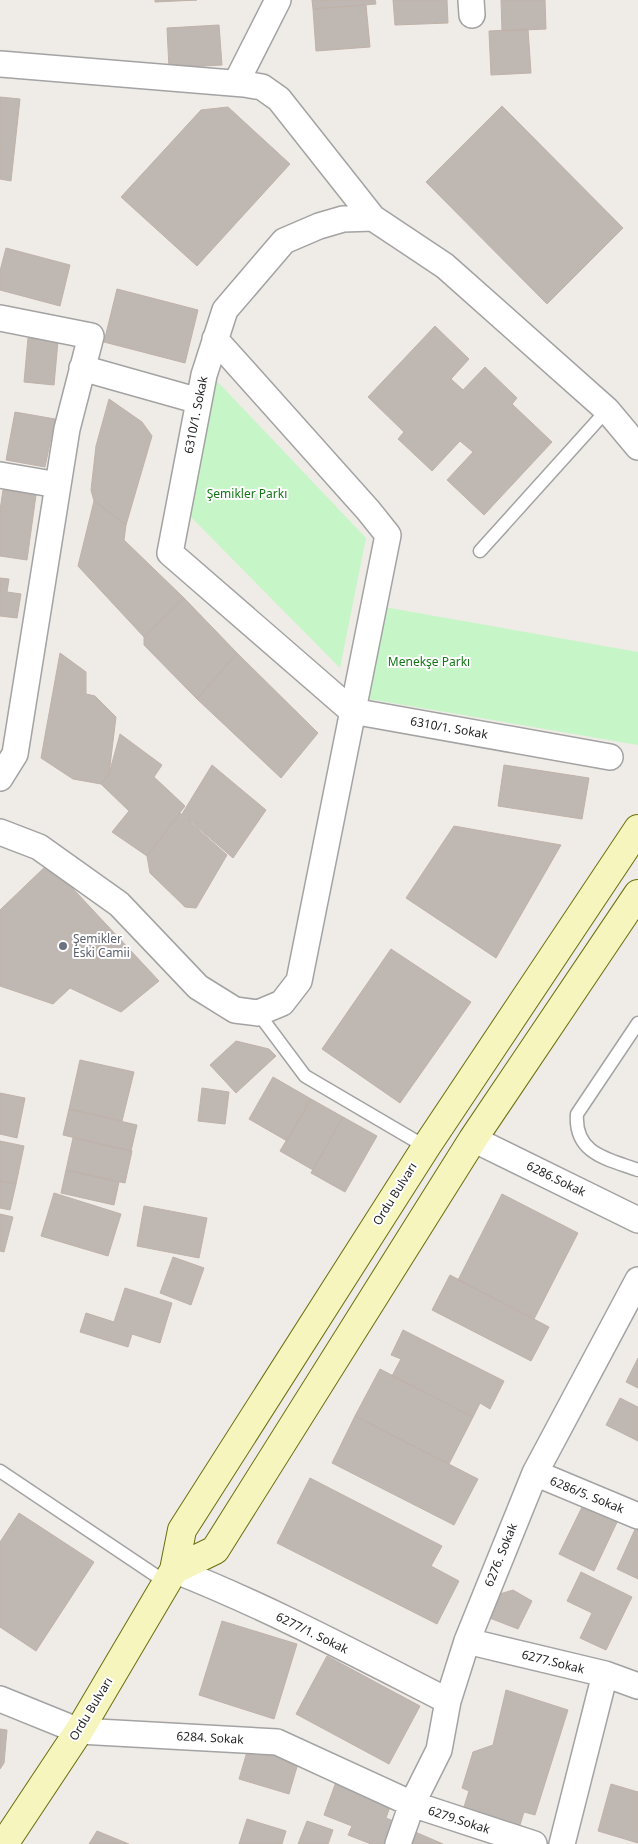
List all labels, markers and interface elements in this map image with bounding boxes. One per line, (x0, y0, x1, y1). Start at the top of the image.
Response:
street label: 6310/1. Sokak (180, 374, 211, 455)
park label: Şemikler Parkı (207, 485, 287, 502)
park label: Menekşe Parkı (388, 653, 470, 670)
street label: 6310/1. Sokak (409, 712, 490, 743)
place label: Şemikler Eski Camii (73, 930, 130, 961)
marker: Şemikler Eski Camii (57, 940, 69, 952)
street label: 6286.Sokak (524, 1157, 589, 1200)
street label: Ordu Bulvarı (369, 1159, 421, 1228)
street label: 6286/5. Sokak (548, 1472, 627, 1517)
street label: 6276. Sokak (480, 1520, 521, 1589)
street label: 6277/1. Sokak (273, 1608, 352, 1658)
street label: 6277.Sokak (520, 1646, 587, 1678)
street label: Ordu Bulvarı (65, 1674, 116, 1744)
street label: 6284. Sokak (176, 1727, 245, 1748)
street label: 6279.Sokak (426, 1802, 493, 1838)

